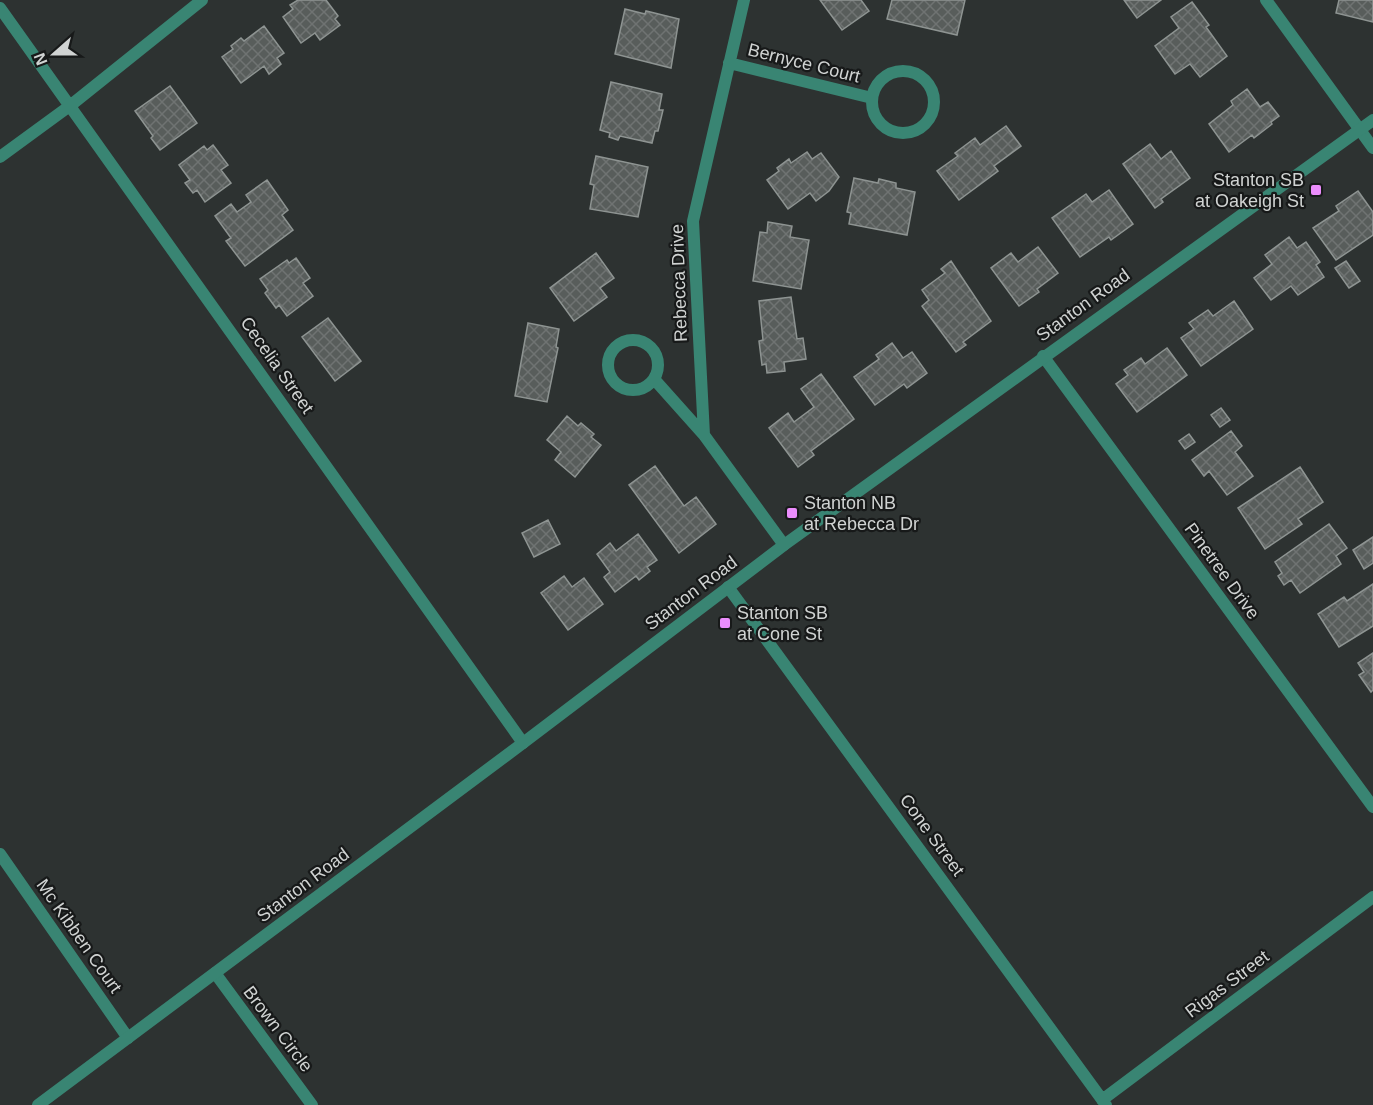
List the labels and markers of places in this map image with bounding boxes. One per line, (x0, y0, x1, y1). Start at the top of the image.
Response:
place label: Stanton SB at Oakeigh St (1195, 170, 1304, 211)
marker: Stanton SB at Oakeigh St (1309, 183, 1323, 197)
place label: Stanton NB at Rebecca Dr (804, 493, 919, 534)
marker: Stanton NB at Rebecca Dr (785, 506, 799, 520)
place label: Stanton SB at Cone St (737, 603, 828, 644)
marker: Stanton SB at Cone St (718, 616, 732, 630)

